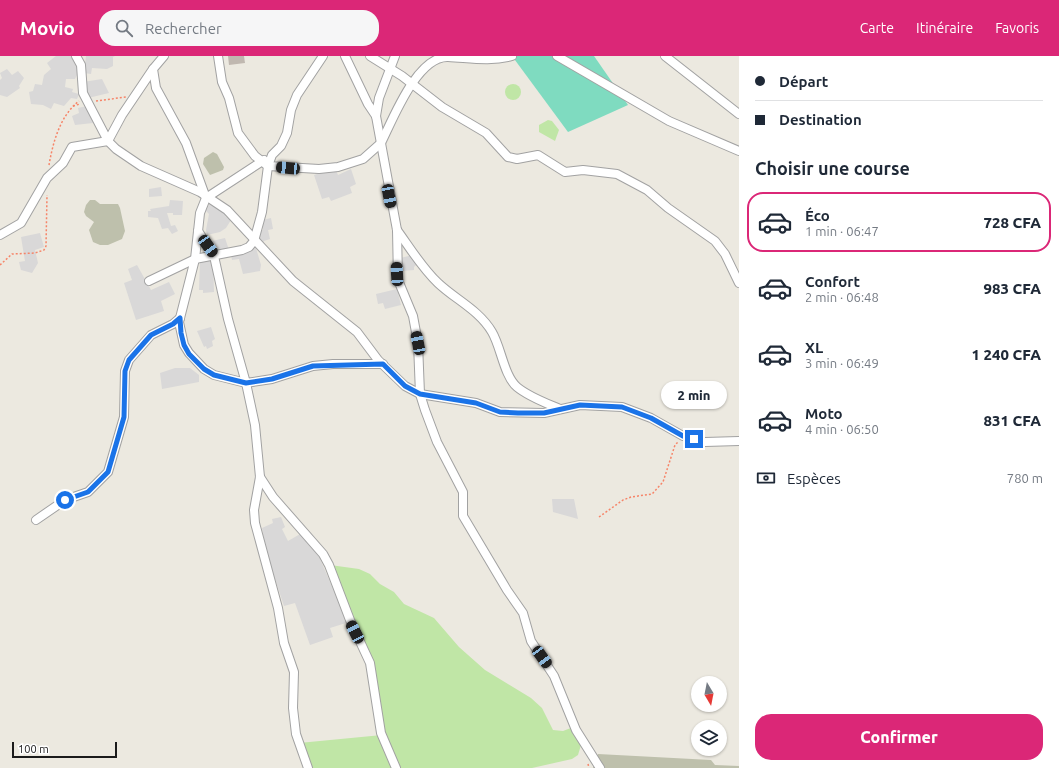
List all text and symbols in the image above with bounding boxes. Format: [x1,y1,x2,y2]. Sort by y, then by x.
search box [99,10,379,46]
text: Movio [20,17,75,39]
icon: search [113,17,135,39]
text: Rechercher [145,20,222,37]
text: Carte [860,20,894,36]
text: Itinéraire [916,20,973,36]
text: Favoris [995,20,1039,36]
text: Départ [779,73,828,90]
text: Destination [779,111,862,128]
text: Choisir une course [755,158,910,178]
car [276,161,300,175]
car [381,183,397,209]
icon: car [757,204,793,240]
text: Éco [805,207,830,224]
text: 728 CFA [984,214,1041,231]
text: 1 min · 06:47 [805,224,879,238]
car [196,233,220,259]
car [390,262,404,286]
icon: car [757,270,793,306]
text: Confort [805,273,860,290]
text: 983 CFA [984,280,1041,297]
text: 2 min · 06:48 [805,290,879,304]
car [410,330,426,356]
icon: car [757,336,793,372]
text: XL [805,339,823,356]
text: 1 240 CFA [972,346,1041,363]
text: 3 min · 06:49 [805,356,879,370]
callout: 2 min [661,381,727,409]
text: 2 min [677,388,711,402]
icon: car [757,402,793,438]
text: Moto [805,405,843,422]
text: 831 CFA [984,412,1041,429]
text: 4 min · 06:50 [805,422,879,436]
route end [685,430,703,448]
icon: cash [755,467,777,489]
text: Espèces [787,470,841,487]
text: 780 m [1007,471,1043,485]
route start [56,491,74,509]
car [344,619,366,645]
car [530,644,554,670]
north arrow [691,676,727,712]
map controls [691,676,727,756]
button: Confirmer [755,714,1043,760]
button: layers [691,720,727,756]
scale bar [12,740,117,759]
text: 100 m [18,743,49,755]

